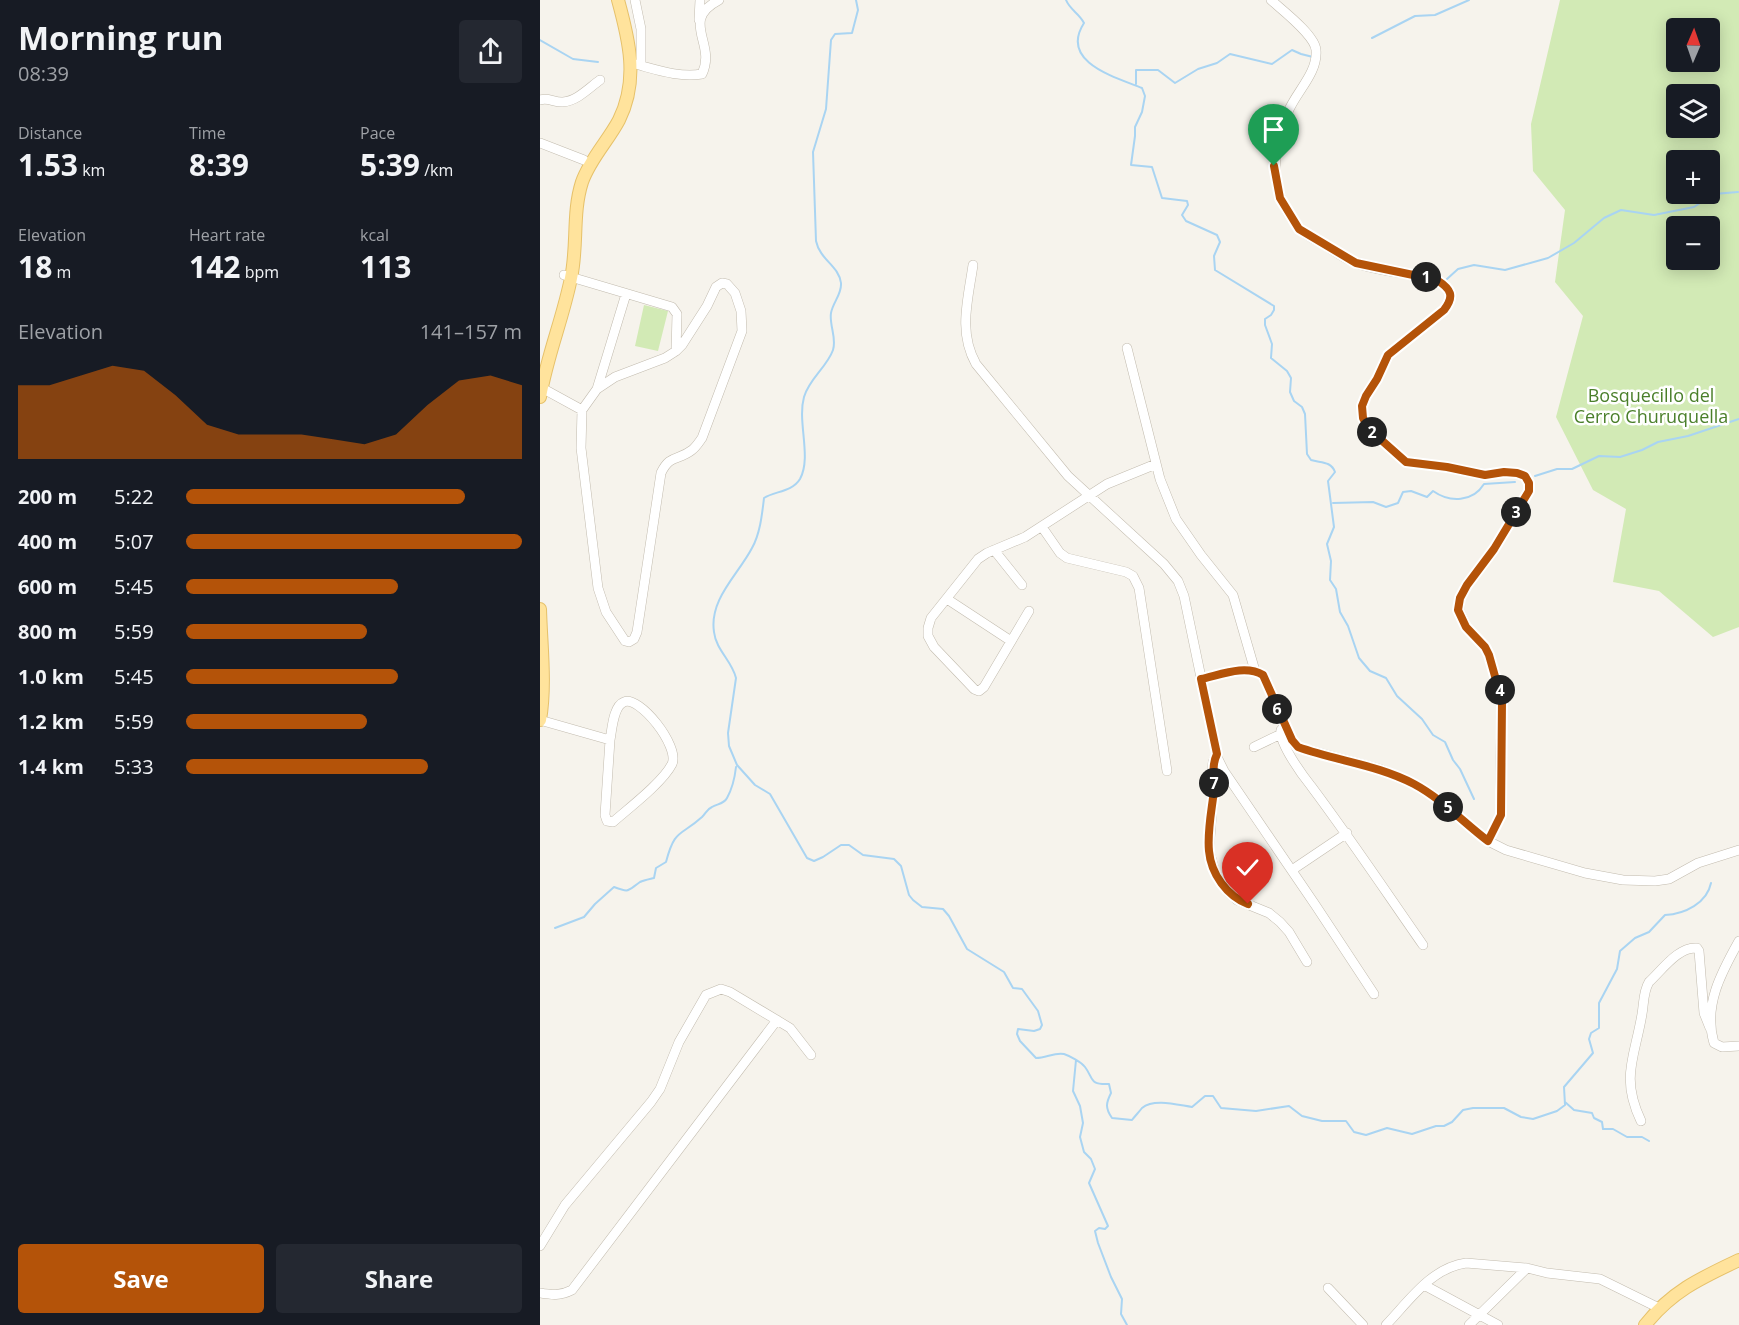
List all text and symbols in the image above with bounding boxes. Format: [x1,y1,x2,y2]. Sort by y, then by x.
text: Morning run [18,15,224,60]
north arrow [1666,18,1720,72]
map controls [1666,18,1720,270]
button: share [459,20,522,83]
text: 08:39 [18,60,69,87]
button: layers [1666,84,1720,138]
pin [1248,104,1299,166]
icon: arrive [1257,113,1290,146]
text: Distance [18,122,82,144]
text: Time [189,122,226,144]
text: Pace [360,122,395,144]
text: 1.53 [18,144,78,185]
text: 8:39 [189,144,249,185]
text: 5:39 [360,144,420,185]
button: + [1666,150,1720,204]
text: km [78,159,105,181]
text: /km [420,159,453,181]
button: − [1666,216,1720,270]
text: Elevation [18,224,86,246]
text: Heart rate [189,224,265,246]
text: kcal [360,224,389,246]
text: 18 [18,246,52,287]
text: 142 [189,246,240,287]
text: 113 [360,246,411,287]
text: m [52,261,71,283]
text: bpm [240,261,279,283]
pin: 1 [1411,262,1441,292]
text: 1 [1421,266,1431,288]
text: Elevation [18,318,103,345]
text: 141–157 m [420,318,522,345]
park label: Bosquecillo del Cerro Churuquella [1574,383,1728,428]
pin: 2 [1357,417,1387,447]
text: 2 [1367,421,1377,443]
text: 200 m [18,483,77,510]
text: 5:22 [114,483,154,510]
pin: 3 [1501,497,1531,527]
text: 3 [1511,501,1521,523]
text: 400 m [18,528,77,555]
text: 5:07 [114,528,154,555]
text: 600 m [18,573,77,600]
text: 5:45 [114,573,154,600]
text: 800 m [18,618,77,645]
text: 5:59 [114,618,154,645]
text: 1.0 km [18,663,84,690]
text: 5:45 [114,663,154,690]
pin: 4 [1485,675,1515,705]
text: 4 [1495,679,1505,701]
pin: 6 [1262,694,1292,724]
text: 6 [1272,698,1282,720]
text: 1.2 km [18,708,84,735]
text: 5:59 [114,708,154,735]
text: 1.4 km [18,753,84,780]
text: 5:33 [114,753,154,780]
pin: 7 [1199,768,1229,798]
text: 7 [1209,772,1219,794]
pin: 5 [1433,792,1463,822]
text: 5 [1443,796,1453,818]
pin [1222,842,1273,904]
icon: check [1231,851,1264,884]
button: Save [18,1244,264,1313]
button: Share [276,1244,522,1313]

